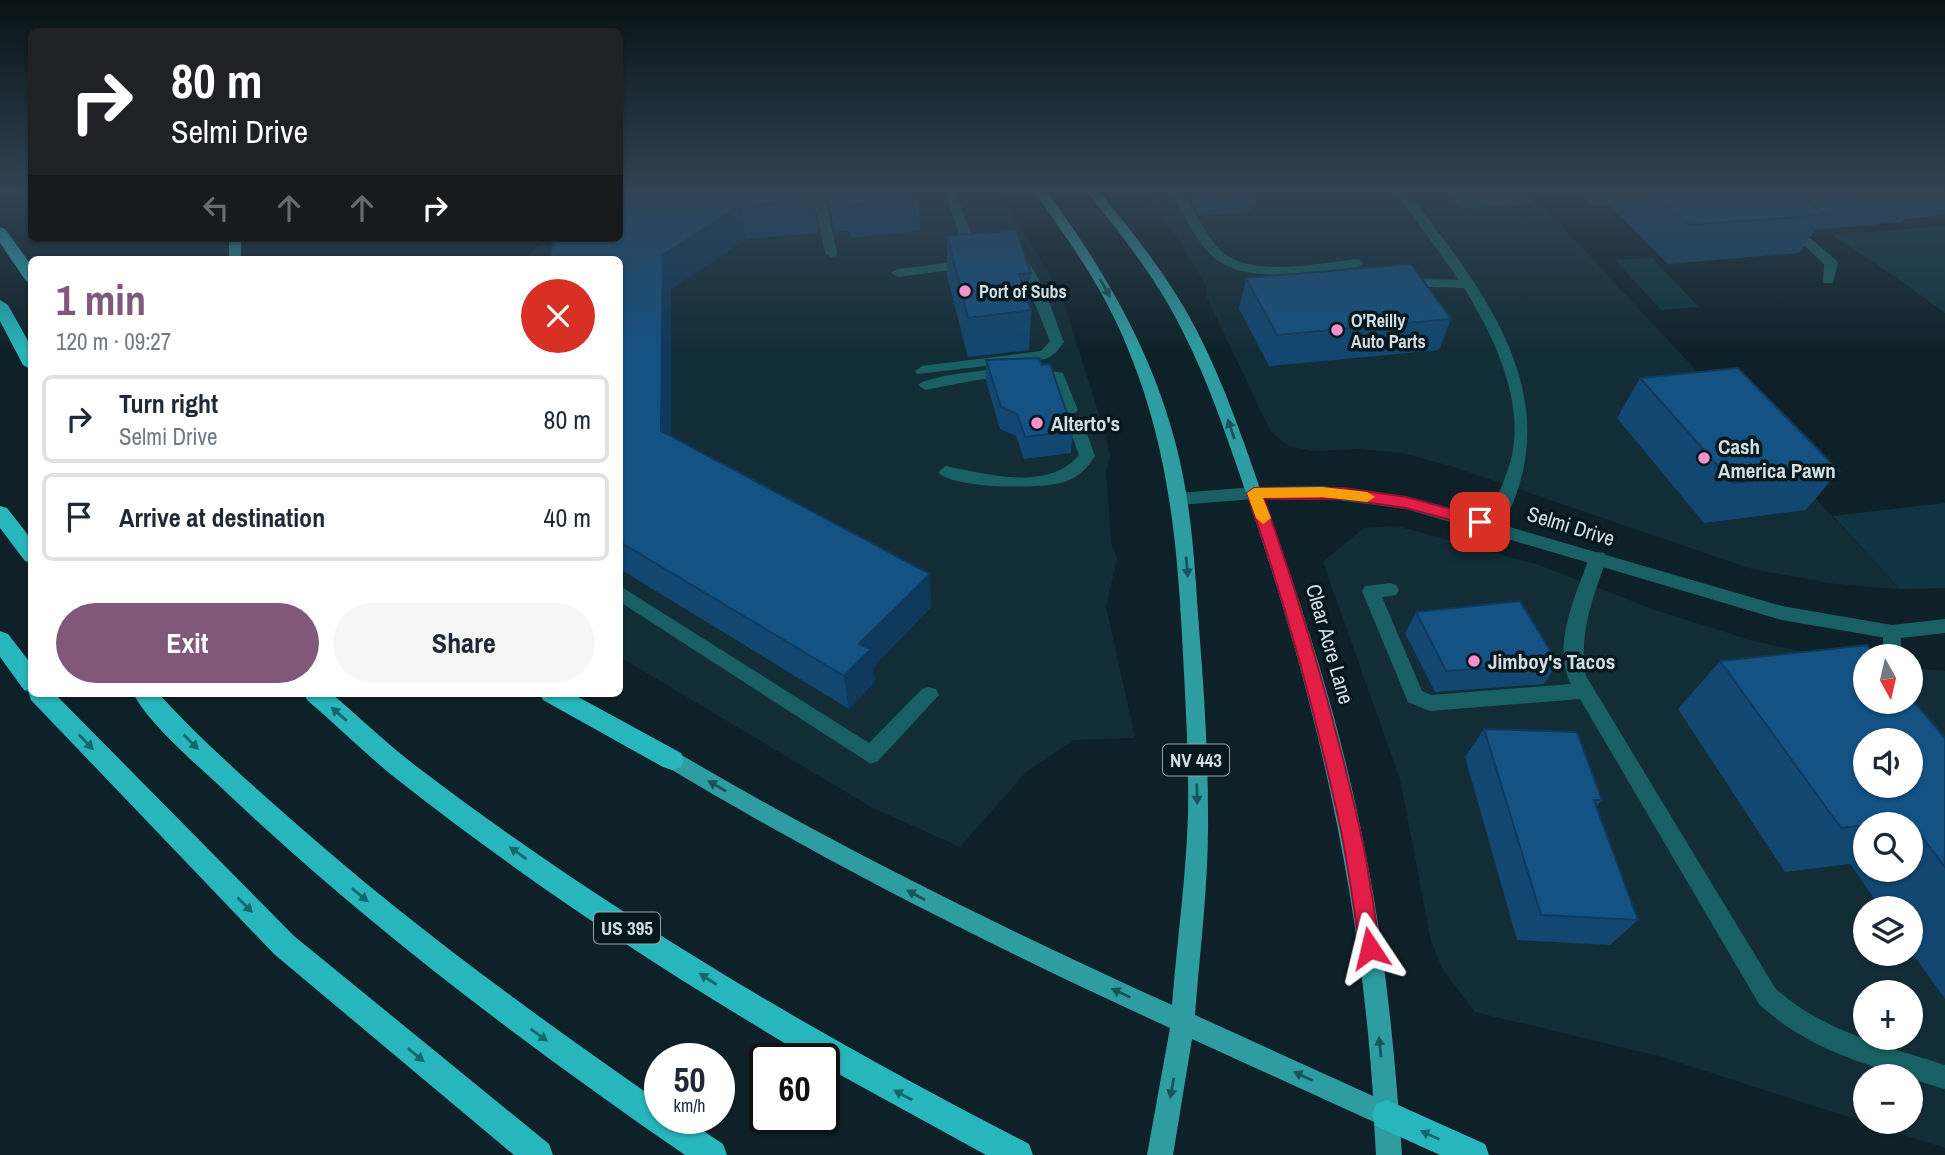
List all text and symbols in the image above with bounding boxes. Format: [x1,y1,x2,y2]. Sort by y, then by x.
text: 80 m [171,47,263,113]
icon: right [56,56,147,147]
text: Selmi Drive [171,110,308,153]
icon: left [197,189,235,227]
icon: ahead [270,189,308,227]
icon: ahead [343,189,381,227]
icon: right [416,189,454,227]
text: 1 min [56,272,146,328]
button: close [521,279,595,353]
place label: Port of Subs [979,279,1067,304]
one-way arrow [1099,279,1111,298]
marker: Port of Subs [957,283,973,299]
place label: O'Reilly Auto Parts [1351,308,1426,354]
marker: O'Reilly Auto Parts [1329,322,1345,338]
text: 120 m · 09:27 [56,326,171,357]
text: Turn right [119,386,218,421]
icon: right [60,400,98,438]
text: 80 m [544,402,591,437]
place label: Alterto's [1051,409,1120,438]
marker: Alterto's [1029,415,1045,431]
one-way arrow [1225,418,1236,439]
text: Selmi Drive [119,421,218,452]
place label: Cash America Pawn [1718,432,1836,485]
marker: Cash America Pawn [1696,450,1712,466]
pin [1450,492,1510,552]
icon: arrive [60,498,98,536]
street label: Selmi Drive [1524,499,1618,553]
text: Arrive at destination [119,500,325,535]
text: 40 m [544,500,591,535]
icon: arrive [1461,503,1499,541]
one-way arrow [1182,556,1193,578]
street label: Clear Acre Lane [1299,581,1361,707]
button: Exit [56,603,319,683]
button: Share [333,603,595,683]
north arrow [1853,644,1923,714]
map controls [1853,644,1923,1134]
place label: Jimboy's Tacos [1488,647,1615,676]
marker: Jimboy's Tacos [1466,653,1482,669]
one-way arrow [330,706,348,722]
button: sound [1853,728,1923,798]
one-way arrow [183,733,199,750]
one-way arrow [77,734,94,751]
road number: NV 443 [1163,744,1229,776]
one-way arrow [707,780,726,792]
one-way arrow [1191,784,1203,806]
button: search [1853,812,1923,882]
one-way arrow [509,846,527,860]
one-way arrow [350,887,368,902]
one-way arrow [906,889,926,901]
one-way arrow [237,896,253,913]
button: layers [1853,896,1923,966]
position arrow [1333,911,1407,985]
road number: US 395 [594,912,660,944]
one-way arrow [698,973,717,986]
button: + [1853,980,1923,1050]
one-way arrow [1111,987,1132,998]
one-way arrow [530,1027,548,1041]
one-way arrow [1374,1036,1385,1058]
speed limit sign: 60 [749,1043,840,1134]
one-way arrow [407,1047,425,1063]
text: 50 [674,1056,705,1103]
button: − [1853,1064,1923,1134]
one-way arrow [1293,1070,1313,1082]
one-way arrow [1166,1077,1177,1099]
one-way arrow [893,1090,913,1101]
text: km/h [674,1093,706,1118]
one-way arrow [1420,1129,1441,1140]

